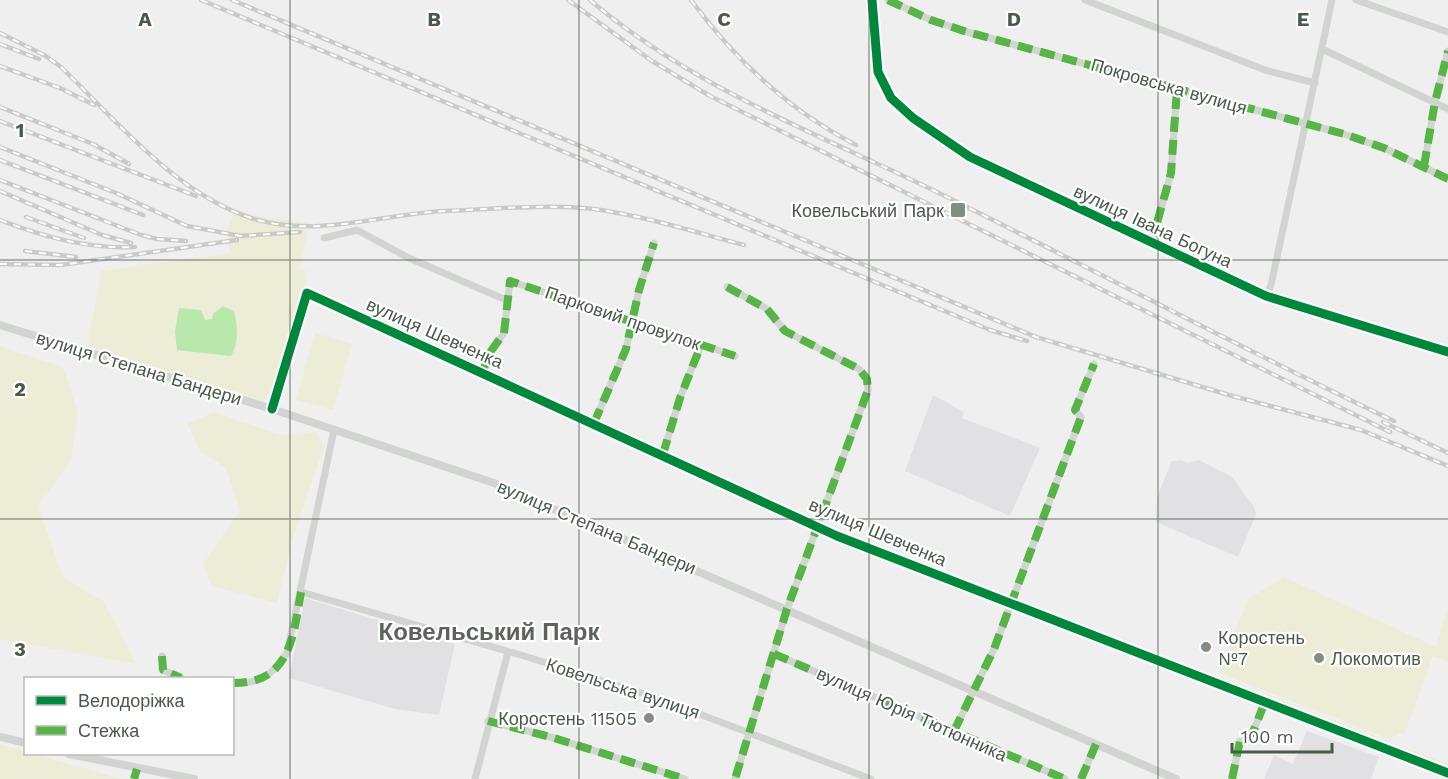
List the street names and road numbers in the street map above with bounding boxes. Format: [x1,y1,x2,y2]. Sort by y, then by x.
street label: Покровська вулиця [1089,54,1249,118]
street label: вулиця Івана Богуна [1070,180,1236,272]
street label: Парковий провулок [543,282,704,354]
street label: вулиця Шевченка [363,293,507,373]
street label: вулиця Степана Бандери [34,327,244,409]
street label: вулиця Степана Бандери [495,476,699,578]
street label: вулиця Шевченка [806,494,951,571]
street label: Ковельська вулиця [544,653,702,723]
street label: вулиця Юрія Тютюнника [814,663,1011,766]

